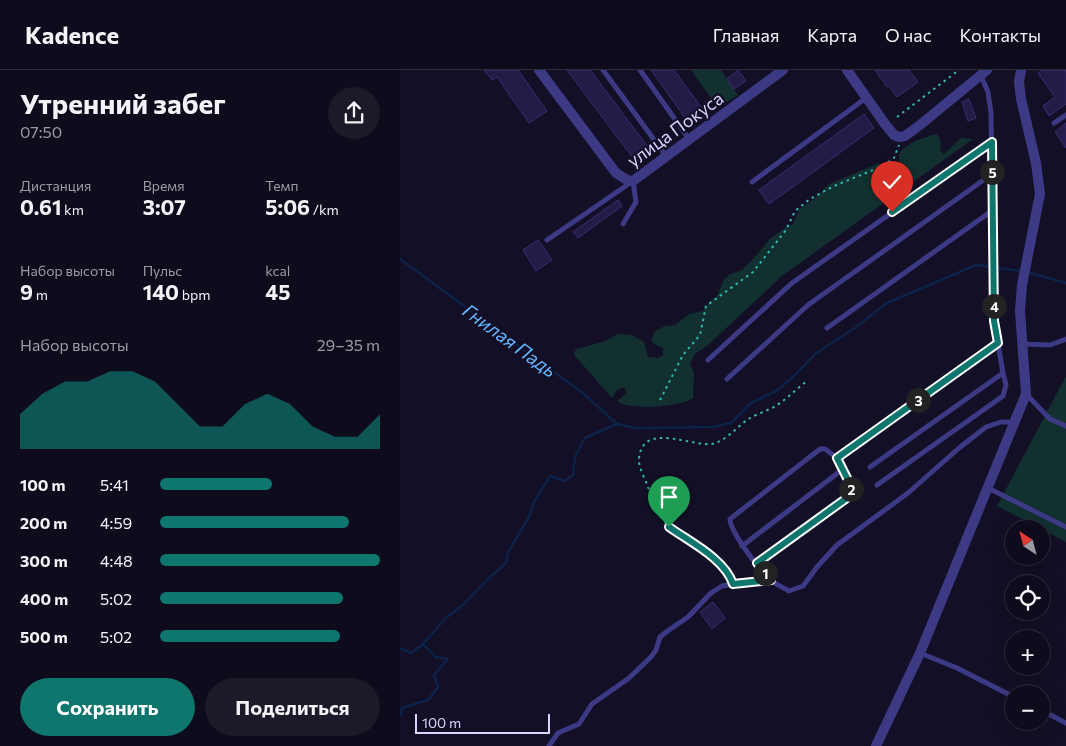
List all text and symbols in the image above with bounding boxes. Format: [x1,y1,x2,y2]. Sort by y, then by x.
text: Kadence [25,20,119,49]
text: Главная [713,24,779,46]
text: Карта [807,24,857,46]
text: О нас [885,24,932,46]
text: Контакты [960,24,1041,46]
text: Утренний забег [20,86,226,120]
button: share [328,87,380,139]
street label: улица Покуса [623,87,727,171]
text: 07:50 [20,122,62,141]
pin: 5 [980,160,1004,184]
pin [871,161,913,212]
text: 5 [988,164,997,181]
icon: check [878,168,906,196]
text: Дистанция [20,177,91,194]
text: Время [143,177,185,194]
text: Темп [265,177,299,194]
text: 0.61 [20,194,61,219]
text: 3:07 [143,194,186,219]
text: 5:06 [265,194,310,219]
text: km [61,201,84,218]
text: /km [310,201,339,218]
text: Набор высоты [20,262,115,279]
text: Пульс [143,262,182,279]
text: kcal [265,262,290,279]
text: 9 [20,279,33,304]
text: 140 [143,279,179,304]
text: 45 [265,279,290,304]
text: m [33,286,48,303]
text: bpm [179,286,210,303]
pin: 4 [982,294,1006,318]
water label: Гнилая Падь [459,298,561,382]
text: 4 [990,298,999,315]
text: Набор высоты [20,335,129,354]
text: 29–35 m [317,335,380,354]
pin: 3 [906,388,930,412]
text: 3 [914,392,923,409]
text: 100 m [20,475,66,494]
text: 5:41 [100,475,129,494]
pin [648,476,690,527]
pin: 2 [838,476,864,502]
text: 2 [848,481,855,498]
icon: arrive [655,483,683,511]
text: 200 m [20,513,67,532]
text: 4:59 [100,513,132,532]
north arrow [1005,520,1050,565]
map controls [1005,520,1050,730]
text: 300 m [20,551,68,570]
text: 4:48 [100,551,133,570]
pin: 1 [752,560,778,586]
text: 1 [762,565,769,582]
button: locate [1005,575,1050,620]
text: 400 m [20,589,68,608]
text: 5:02 [100,589,132,608]
text: 500 m [20,627,68,646]
text: 5:02 [100,627,132,646]
button: + [1005,630,1050,675]
button: Сохранить [20,678,195,736]
button: Поделиться [205,678,380,736]
button: − [1005,685,1050,730]
scale bar [415,711,550,734]
text: 100 m [422,714,461,731]

